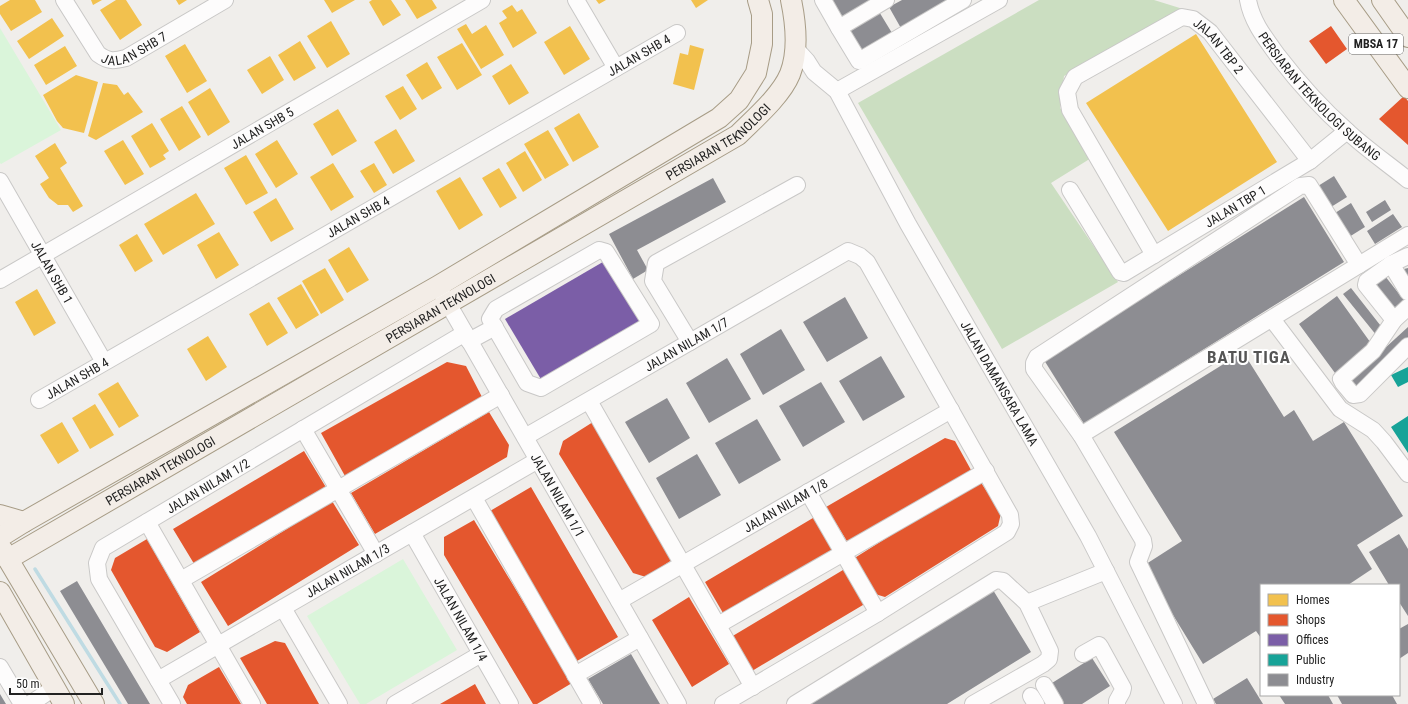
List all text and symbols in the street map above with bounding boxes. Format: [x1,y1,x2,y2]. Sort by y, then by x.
street label: JALAN TBP 2 [1190,15,1246,77]
street label: JALAN SHB 7 [99,29,169,68]
street label: PERSIARAN TEKNOLOGI SUBANG [1255,29,1383,164]
street label: JALAN SHB 4 [605,31,674,79]
road number: MBSA 17 [1349,34,1403,54]
street label: PERSIARAN TEKNOLOGI [663,101,774,183]
street label: JALAN SHB 5 [228,104,296,152]
street label: JALAN TBP 1 [1202,182,1269,231]
street label: JALAN SHB 4 [324,193,393,241]
street label: JALAN SHB 1 [28,238,76,306]
street label: PERSIARAN TEKNOLOGI [383,271,498,346]
street label: JALAN NILAM 1/7 [642,315,731,375]
street label: JALAN DAMANSARA LAMA [957,318,1042,449]
district label: BATU TIGA [1207,347,1291,367]
street label: JALAN SHB 4 [43,354,112,402]
street label: PERSIARAN TEKNOLOGI [103,433,218,509]
street label: JALAN NILAM 1/1 [528,451,588,540]
street label: JALAN NILAM 1/2 [164,456,252,517]
street label: JALAN NILAM 1/8 [741,476,830,536]
street label: JALAN NILAM 1/3 [303,541,392,601]
street label: JALAN NILAM 1/4 [431,575,491,664]
legend [1260,584,1400,696]
text: Homes [1296,593,1330,607]
text: Shops [1296,613,1325,627]
text: Offices [1296,633,1329,647]
text: Public [1296,653,1326,667]
scale bar [10,670,102,696]
text: Industry [1296,673,1334,687]
text: 50 m [16,677,40,691]

